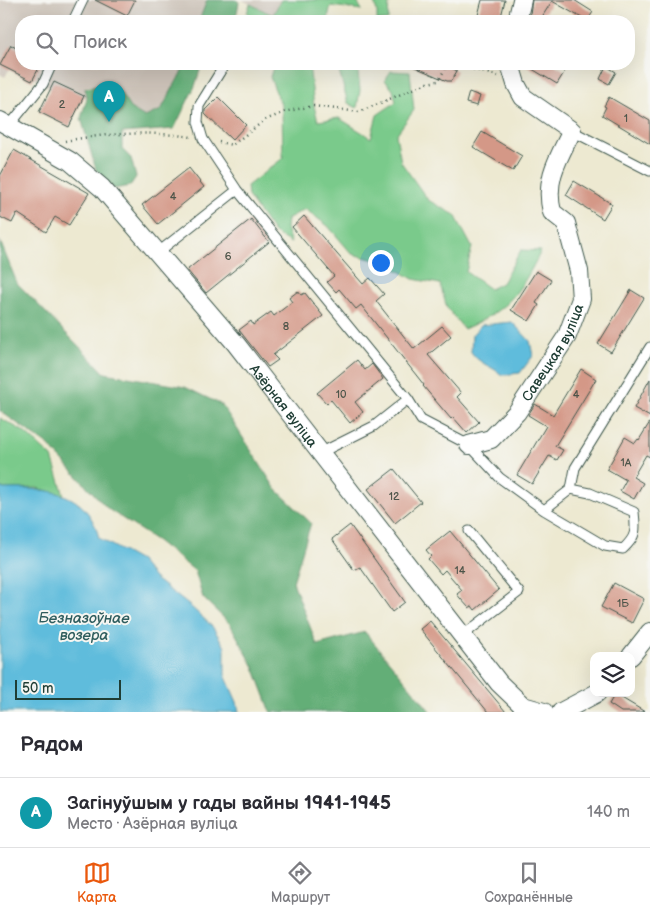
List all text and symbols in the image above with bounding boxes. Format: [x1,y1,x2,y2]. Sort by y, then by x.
search box [15,15,635,70]
icon: search [33,29,61,57]
text: Поиск [73,31,127,54]
pin: A [93,81,125,122]
house number: 2 [59,98,66,111]
house number: 1 [624,112,628,125]
house number: 4 [170,190,177,203]
house number: 6 [225,250,232,263]
your location [368,250,394,276]
street label: Савецкая вуліца [518,301,588,405]
house number: 8 [283,320,289,333]
street label: Азёрная вуліца [245,360,321,451]
house number: 10 [336,388,347,401]
house number: 4 [573,388,580,401]
house number: 1А [621,456,632,469]
house number: 12 [389,490,400,503]
house number: 14 [455,564,466,577]
house number: 1Б [617,597,629,610]
water label: Безназоўнае возера [38,609,130,645]
map controls [590,652,635,697]
button: layers [590,652,635,697]
scale bar [15,677,121,700]
text: 50 m [22,680,54,697]
text: Рядом [20,732,83,757]
text: Загінуўшым у гады вайны 1941-1945 [67,792,391,815]
text: A [31,803,41,822]
text: 140 m [587,803,630,822]
text: Место · Азёрная вуліца [67,815,238,834]
tab: Карта [77,859,117,906]
tab: Маршрут [271,859,330,906]
tab: Сохранённые [484,859,573,906]

